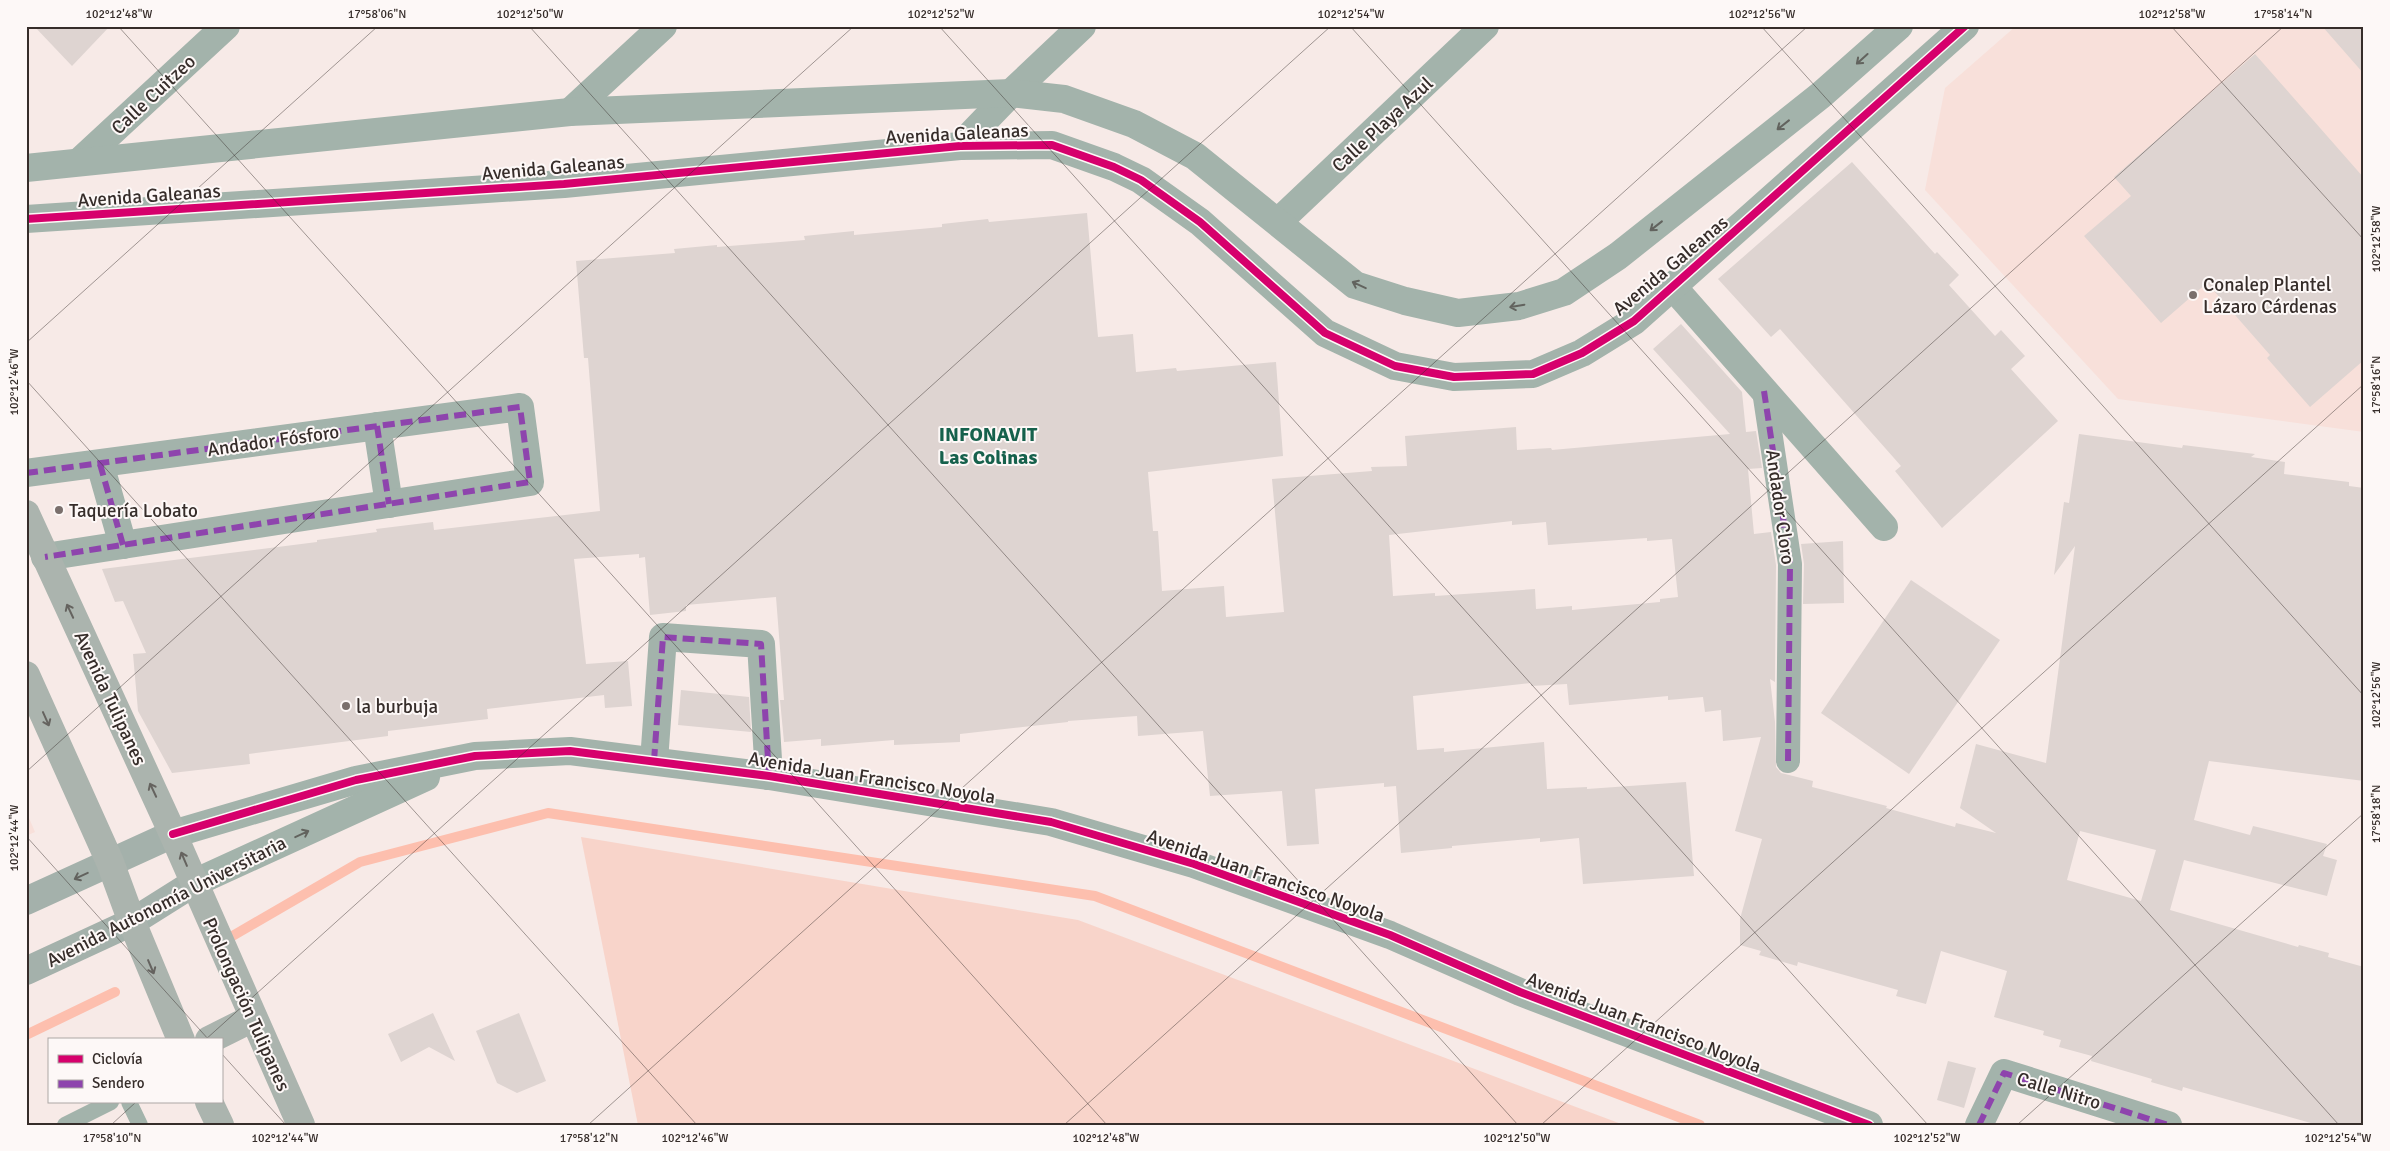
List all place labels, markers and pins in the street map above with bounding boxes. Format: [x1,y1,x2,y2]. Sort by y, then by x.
place label: Conalep Plantel Lázaro Cárdenas [2203,273,2337,319]
marker: Conalep Plantel Lázaro Cárdenas [2187,289,2199,301]
place label: Taquería Lobato [69,499,198,523]
marker: Taquería Lobato [53,504,65,516]
place label: la burbuja [356,695,438,719]
marker: la burbuja [340,700,352,712]

